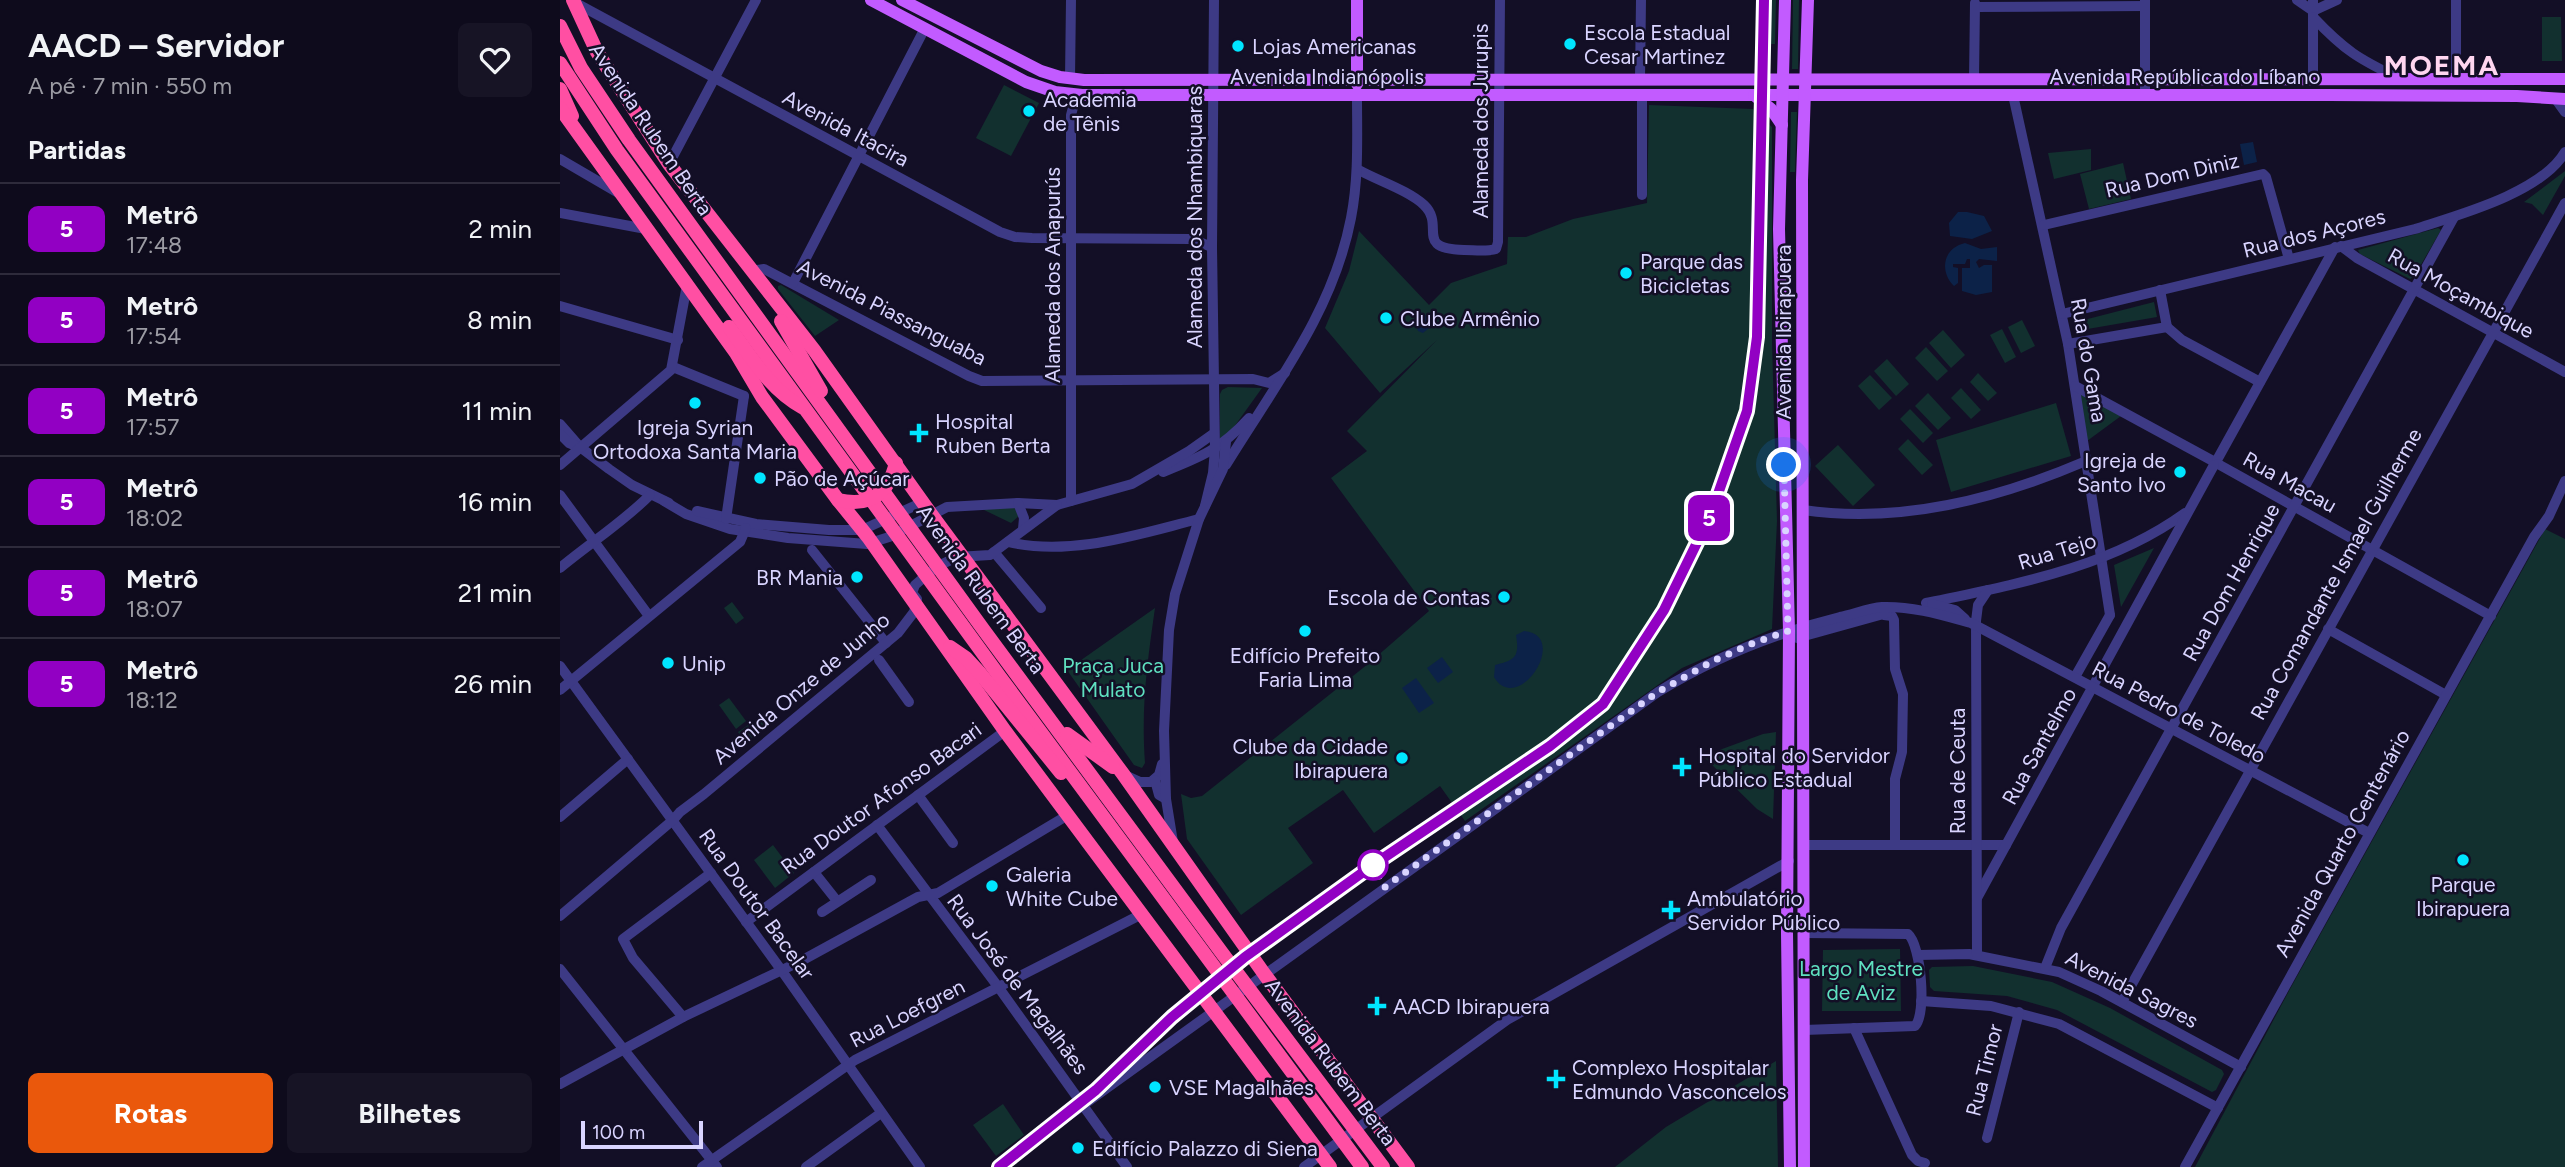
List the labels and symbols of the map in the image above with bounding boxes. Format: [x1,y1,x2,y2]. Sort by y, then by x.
place label: Escola Estadual Cesar Martinez [1584,20,1730,69]
street label: Alameda dos Jurupis [1468,24,1493,218]
place label: Lojas Americanas [1252,34,1416,59]
marker: Escola Estadual Cesar Martinez [1562,36,1578,52]
street label: Avenida Rubem Berta [584,38,718,220]
marker: Lojas Americanas [1230,38,1246,54]
district label: MOEMA [2384,48,2500,82]
street label: Avenida Indianópolis [1230,64,1424,89]
street label: Avenida República do Líbano [2049,64,2321,89]
street label: Avenida Itacira [779,84,913,172]
street label: Alameda dos Nhambiquaras [1182,86,1207,348]
place label: Academia de Tênis [1043,87,1136,136]
marker: Academia de Tênis [1021,103,1037,119]
street label: Rua Dom Diniz [2103,147,2241,203]
street label: Alameda dos Anapurús [1040,167,1065,383]
street label: Rua dos Açores [2240,203,2388,263]
street label: Rua Moçambique [2384,243,2538,343]
street label: Avenida Ibirapuera [1771,245,1796,420]
place label: Parque das Bicicletas [1640,249,1743,298]
street label: Avenida Piassanguaba [793,254,991,370]
marker: Parque das Bicicletas [1618,265,1634,281]
street label: Rua do Gama [2066,296,2112,424]
place label: Clube Armênio [1400,306,1540,331]
marker: Clube Armênio [1378,310,1394,326]
marker: Igreja Syrian Ortodoxa Santa Maria [687,395,703,411]
place label: Hospital Ruben Berta [935,409,1051,458]
place label: Igreja Syrian Ortodoxa Santa Maria [593,415,797,464]
marker: Hospital Ruben Berta [909,423,929,443]
street label: Rua Comandante Ismael Guilherme [2245,424,2427,724]
street label: Rua Macau [2239,446,2341,518]
your location [1766,447,1801,482]
place label: Igreja de Santo Ivo [2077,448,2166,497]
marker: Igreja de Santo Ivo [2172,464,2188,480]
place label: Pão de Açúcar [774,466,909,491]
marker: Pão de Açúcar [752,470,768,486]
line badge: 5 [1686,495,1732,541]
street label: Rua Dom Henrique [2177,499,2285,665]
street label: Avenida Rubem Berta [911,500,1051,678]
street label: Rua Tejo [2015,527,2099,575]
place label: BR Mania [756,565,843,590]
marker: BR Mania [849,569,865,585]
place label: Escola de Contas [1327,585,1490,610]
marker: Escola de Contas [1496,589,1512,605]
street label: Avenida Onze de Junho [708,607,894,769]
marker: Edifício Prefeito Faria Lima [1297,623,1313,639]
place label: Edifício Prefeito Faria Lima [1230,643,1380,692]
place label: Unip [682,651,726,676]
park label: Praça Juca Mulato [1062,653,1164,702]
marker: Unip [660,655,676,671]
street label: Rua Pedro de Toledo [2088,656,2270,768]
street label: Rua Santelmo [1997,683,2081,809]
street label: Rua de Ceuta [1945,708,1970,834]
street label: Rua Doutor Afonso Bacari [776,717,986,879]
street label: Avenida Quarto Centenário [2269,725,2415,961]
place label: Clube da Cidade Ibirapuera [1233,734,1388,783]
place label: Hospital do Servidor Público Estadual [1698,743,1890,792]
marker: Clube da Cidade Ibirapuera [1394,750,1410,766]
marker: Hospital do Servidor Público Estadual [1672,757,1692,777]
street label: Rua Doutor Bacelar [694,824,820,984]
unlabelled marker [1358,850,1388,880]
marker: Parque Ibirapuera [2455,852,2471,868]
place label: Galeria White Cube [1006,862,1118,911]
place label: Parque Ibirapuera [2416,872,2510,921]
marker: Galeria White Cube [984,878,1000,894]
place label: Ambulatório Servidor Público [1687,886,1840,935]
street label: Rua José de Magalhães [942,889,1094,1079]
marker: Ambulatório Servidor Público [1661,900,1681,920]
street label: Avenida Sagres [2062,945,2202,1033]
park label: Largo Mestre de Aviz [1799,956,1923,1005]
street label: Rua Loefgren [845,973,969,1053]
street label: Avenida Rubem Berta [1260,974,1402,1150]
place label: AACD Ibirapuera [1393,994,1550,1019]
marker: AACD Ibirapuera [1367,996,1387,1016]
street label: Rua Timor [1960,1021,2008,1119]
place label: Complexo Hospitalar Edmundo Vasconcelos [1572,1055,1787,1104]
marker: Complexo Hospitalar Edmundo Vasconcelos [1546,1069,1566,1089]
place label: VSE Magalhães [1169,1075,1314,1100]
marker: VSE Magalhães [1147,1079,1163,1095]
scale bar [581,1118,704,1150]
place label: Edifício Palazzo di Siena [1092,1136,1318,1161]
marker: Edifício Palazzo di Siena [1070,1140,1086,1156]

